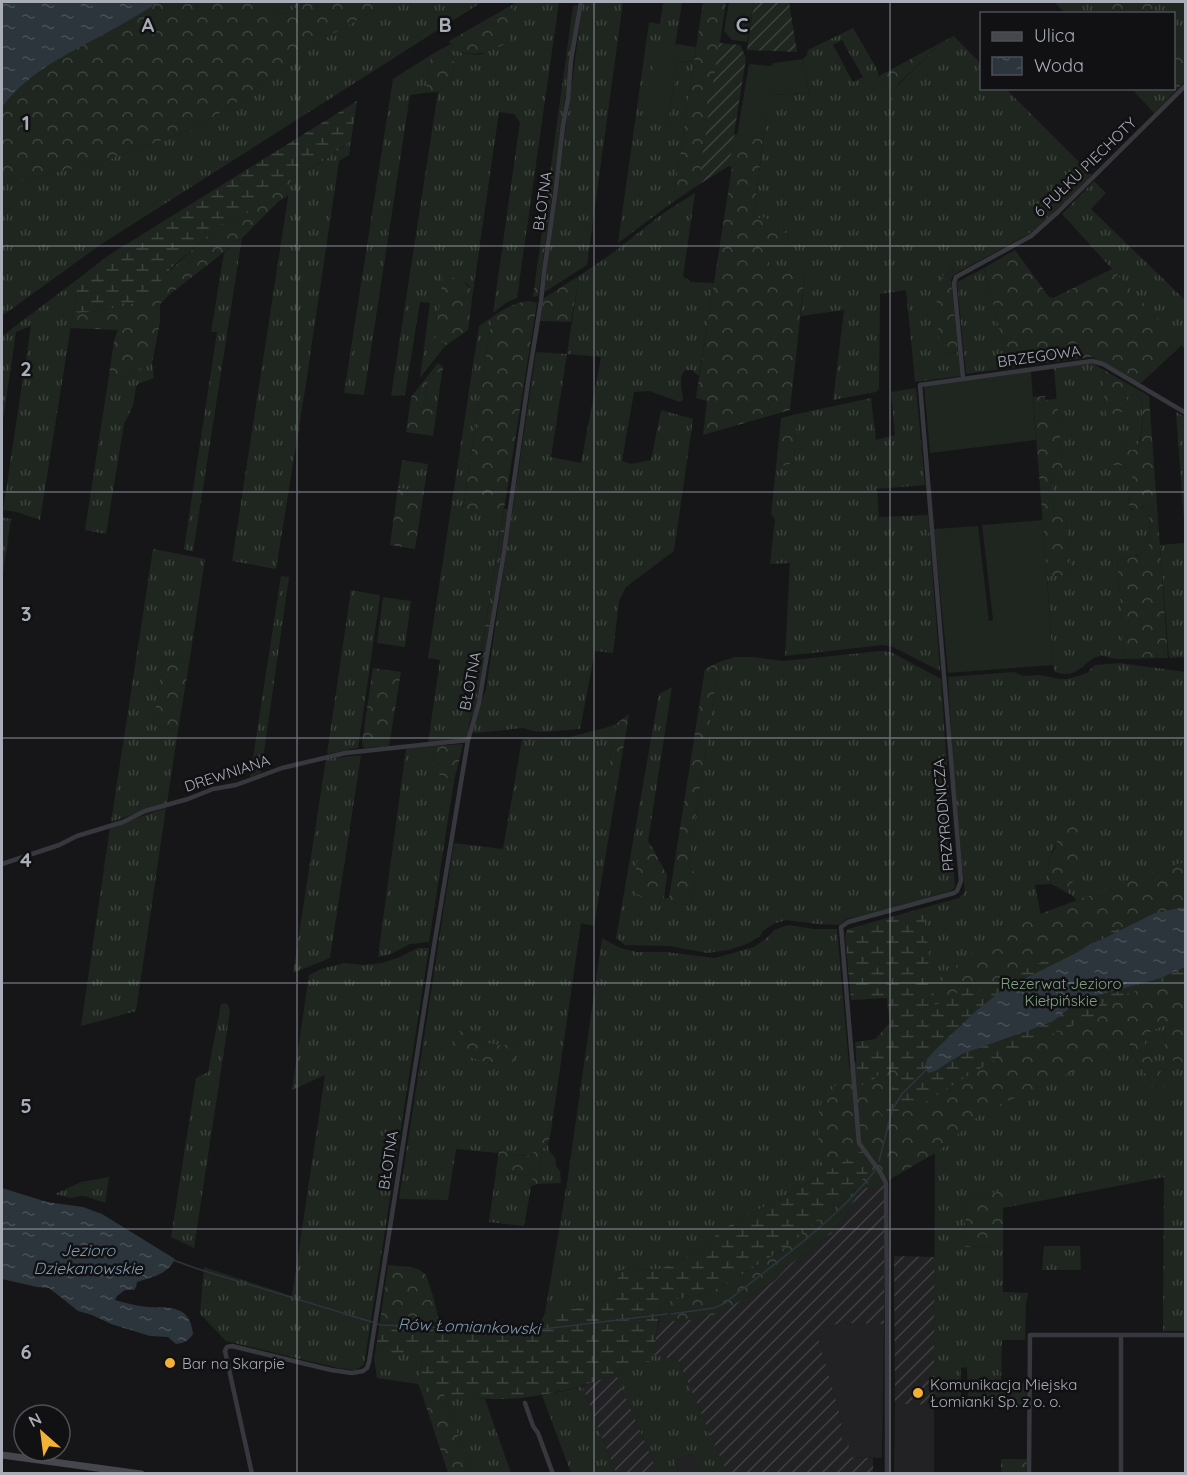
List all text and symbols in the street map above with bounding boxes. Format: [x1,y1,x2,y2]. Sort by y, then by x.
text: A [142,12,155,37]
text: B [438,12,452,37]
text: C [736,12,749,37]
legend [980,12,1175,90]
text: Ulica [1034,24,1075,47]
text: Woda [1034,54,1084,77]
text: 1 [22,110,30,135]
street label: 6 PUŁKU PIECHOTY [1030,113,1141,221]
street label: BŁOTNA [528,170,556,232]
street label: BRZEGOWA [996,341,1082,371]
text: 2 [20,356,32,381]
text: 3 [21,601,31,626]
street label: BŁOTNA [455,650,485,712]
street label: DREWNIANA [182,750,272,796]
street label: PRZYRODNICZA [929,758,957,872]
text: 4 [20,847,32,872]
park label: Rezerwat Jezioro Kiełpińskie [1000,974,1122,1010]
text: 5 [20,1093,32,1118]
street label: BŁOTNA [374,1129,402,1191]
water label: Jezioro Dziekanowskie [33,1240,144,1278]
water label: Rów Łomiankowski [398,1314,542,1339]
text: 6 [20,1339,32,1364]
place label: Bar na Skarpie [182,1354,285,1373]
marker: Bar na Skarpie [163,1356,177,1370]
place label: Komunikacja Miejska Łomianki Sp. z o. o. [930,1375,1077,1411]
marker: Komunikacja Miejska Łomianki Sp. z o. o. [911,1386,925,1400]
north arrow [12,1403,72,1463]
text: N [25,1408,45,1431]

